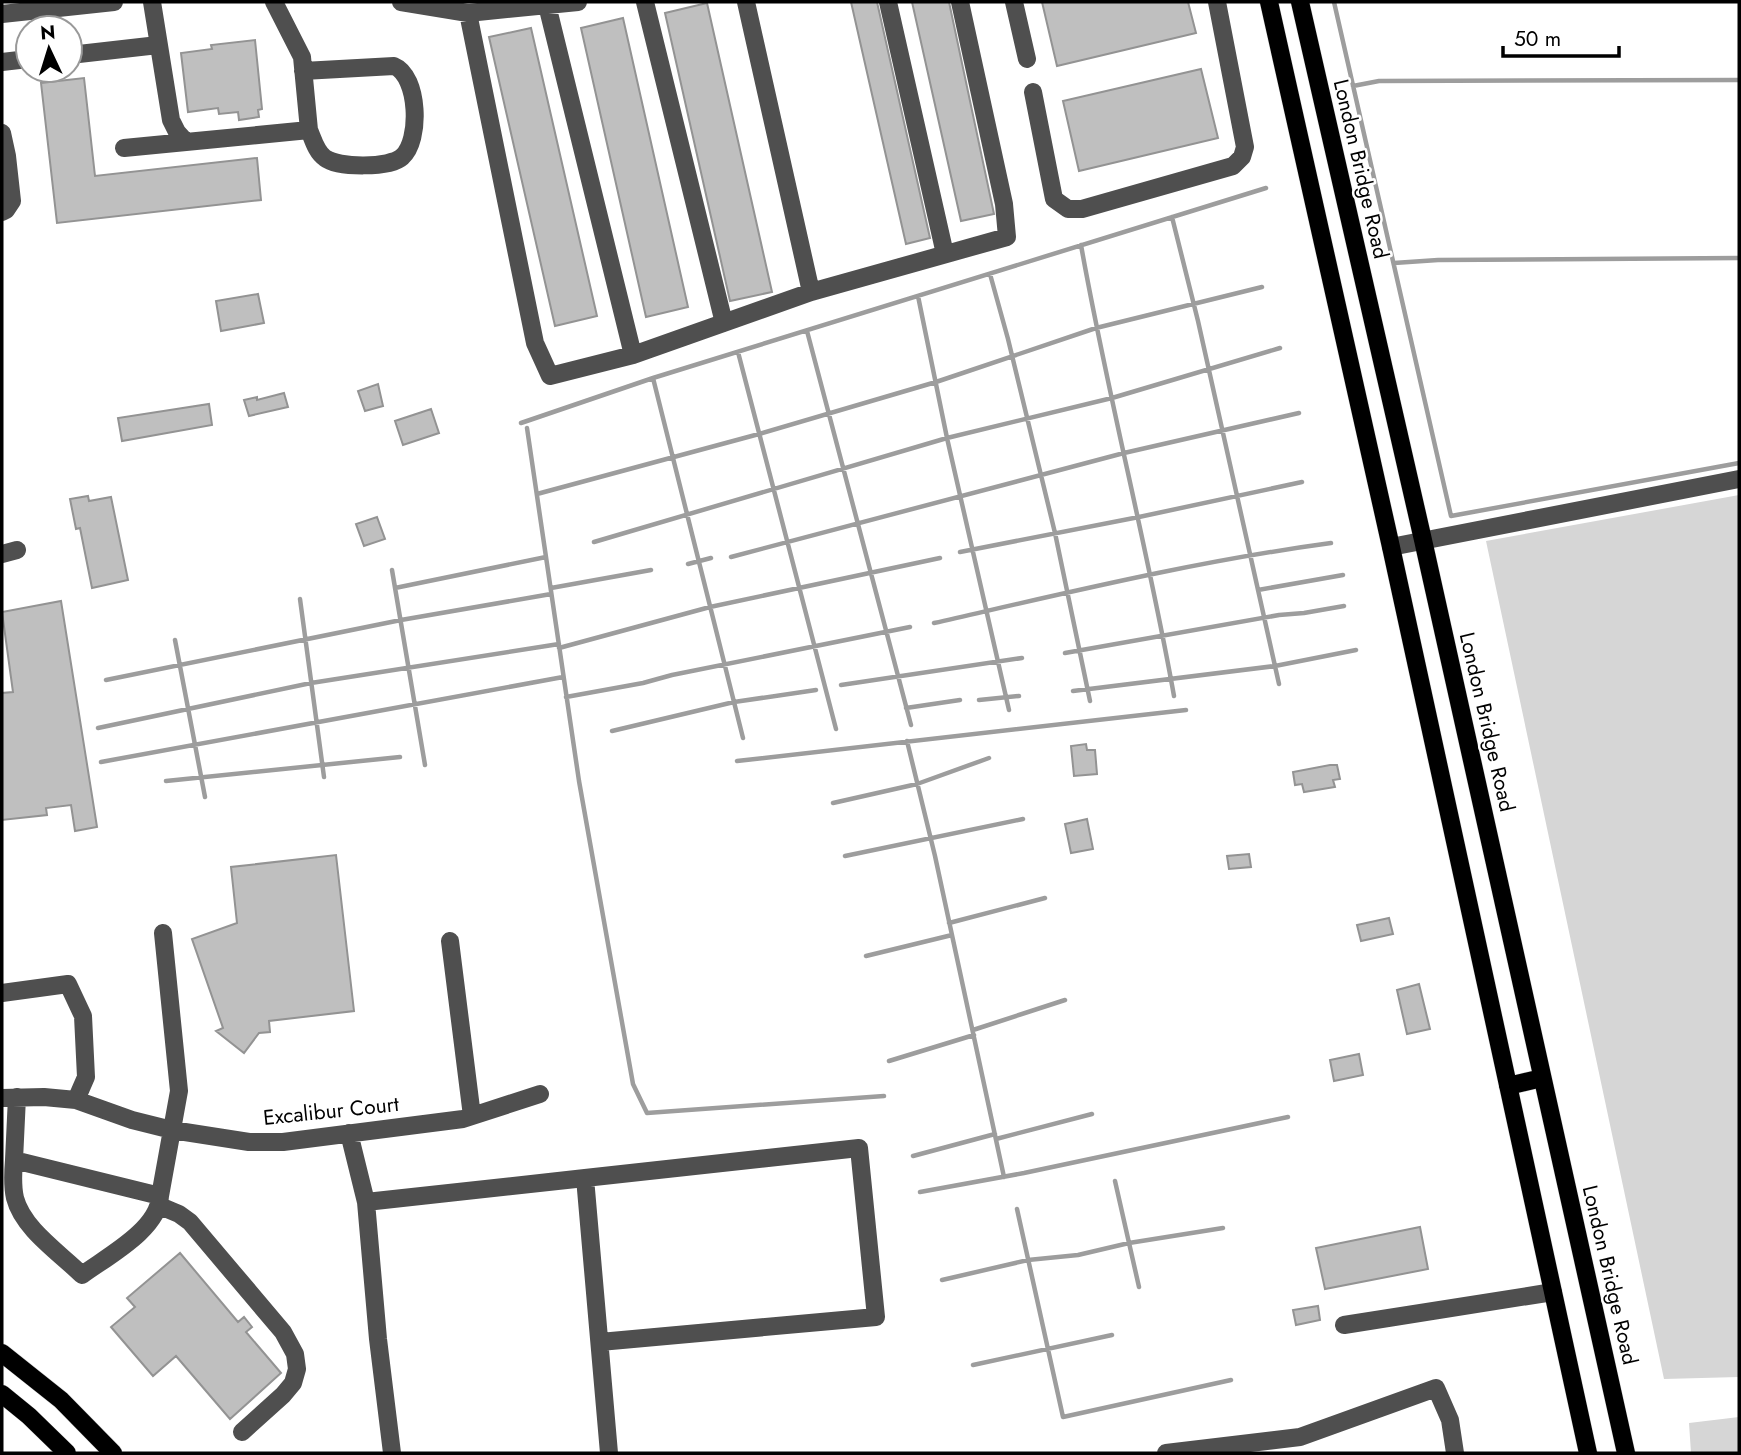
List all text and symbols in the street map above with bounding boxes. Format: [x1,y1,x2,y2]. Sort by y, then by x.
north arrow [14,14,84,84]
scale bar [1503,14,1618,58]
text: N [39,19,56,47]
text: 50 m [1514,24,1561,54]
street label: London Bridge Road [1326,76,1396,262]
street label: London Bridge Road [1452,629,1522,815]
street label: Excalibur Court [262,1089,400,1133]
street label: London Bridge Road [1575,1182,1645,1368]

